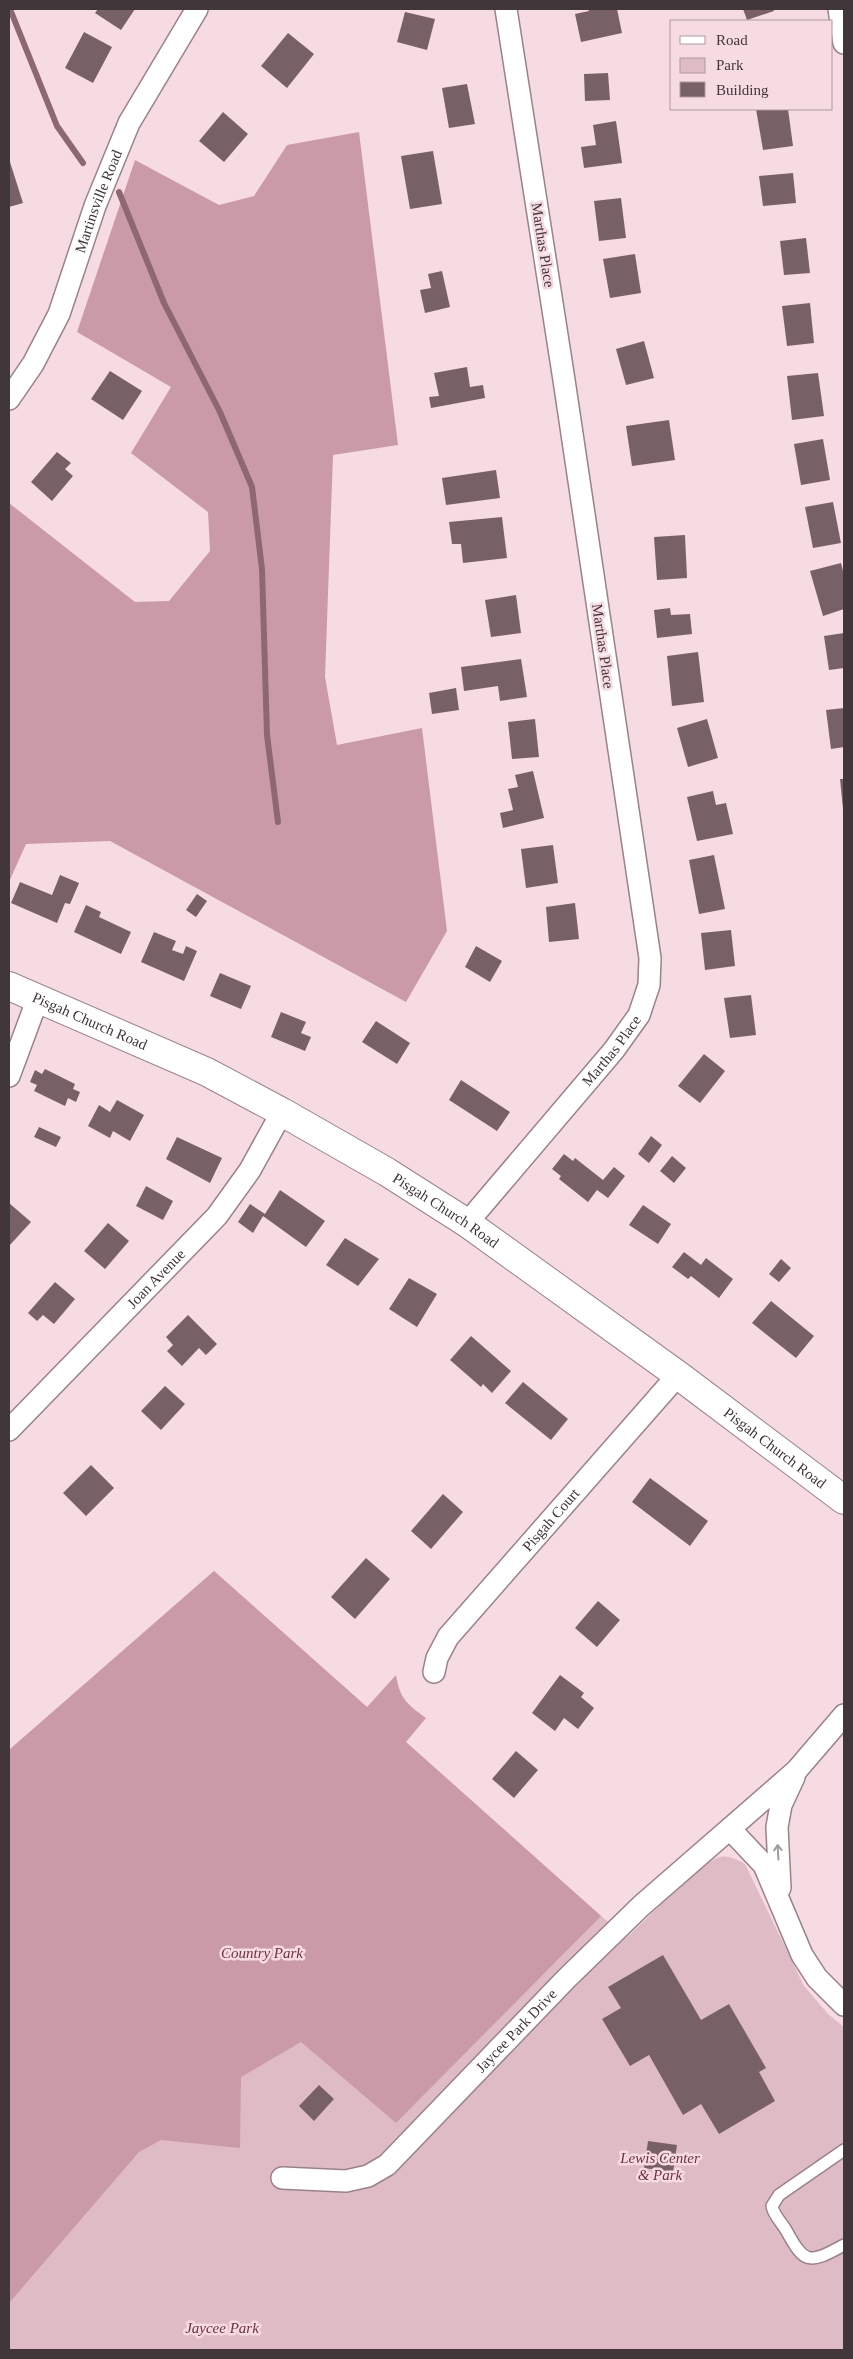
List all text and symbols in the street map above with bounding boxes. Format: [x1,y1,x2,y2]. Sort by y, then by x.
legend [670,20,833,110]
text: Road [716,32,748,48]
text: Park [716,57,744,73]
text: Building [716,82,769,98]
street label: Martinsville Road [72,147,125,255]
street label: Marthas Place [528,202,558,289]
street label: Marthas Place [589,603,617,690]
street label: Pisgah Church Road [30,989,150,1053]
street label: Marthas Place [579,1012,644,1089]
street label: Pisgah Church Road [390,1170,502,1251]
street label: Joan Avenue [124,1246,189,1312]
street label: Pisgah Church Road [721,1404,829,1492]
street label: Pisgah Court [519,1485,583,1554]
one-way arrow [773,1845,782,1861]
park label: Country Park [221,1945,303,1961]
street label: Jaycee Park Drive [473,1986,560,2076]
park label: Lewis Center & Park [619,2150,700,2183]
park label: Jaycee Park [185,2320,259,2336]

